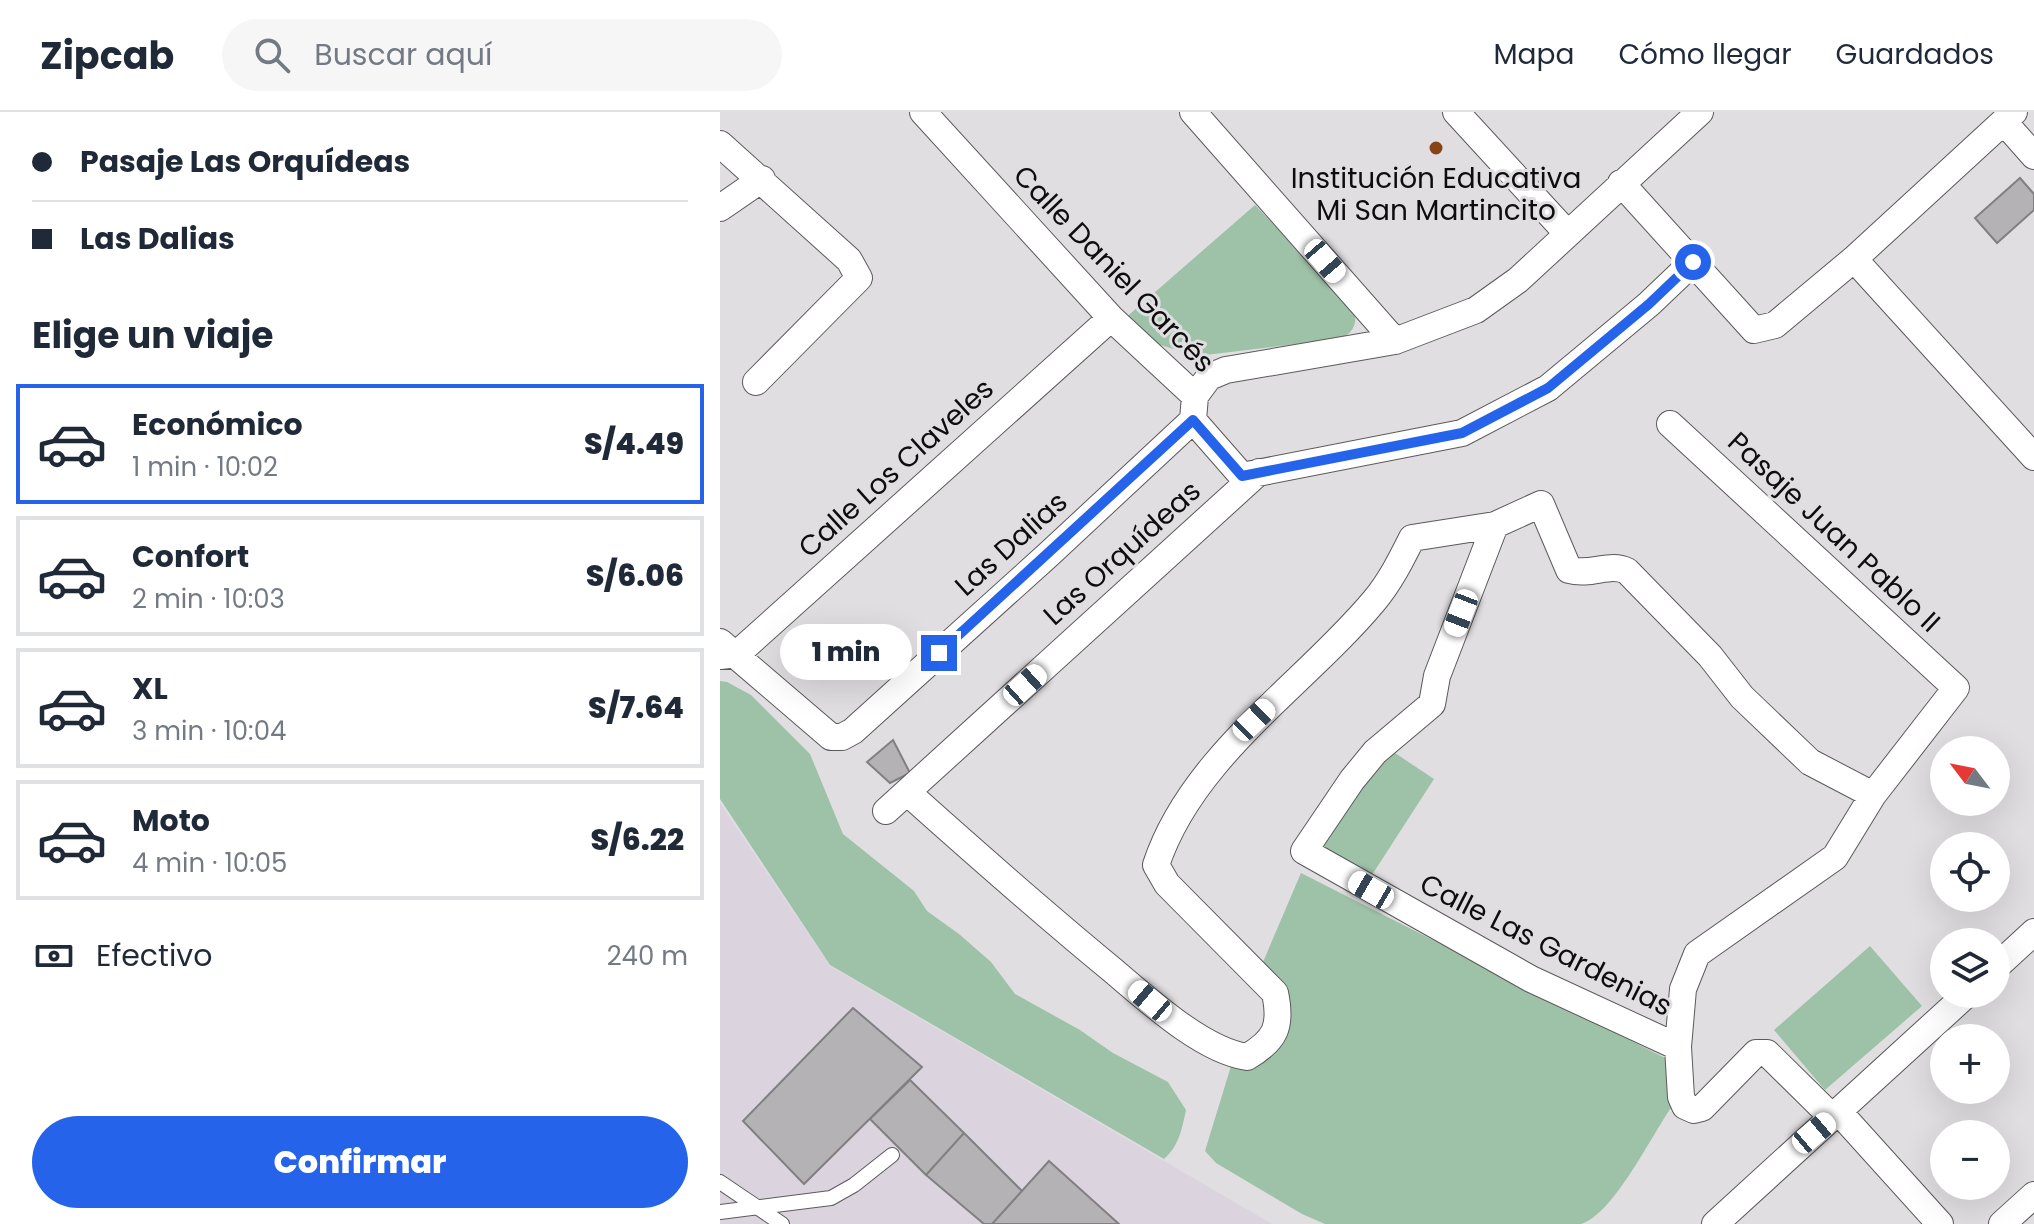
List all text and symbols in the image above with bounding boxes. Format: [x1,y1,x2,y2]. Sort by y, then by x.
search box [222,19,782,91]
text: Zipcab [40,29,174,82]
icon: search [250,33,294,77]
text: Buscar aquí [314,33,492,76]
text: Mapa [1493,35,1574,74]
text: Cómo llegar [1618,35,1792,74]
text: Guardados [1836,35,1994,74]
marker: Institución Educativa Mi San Martincito [1427,139,1445,157]
text: Pasaje Las Orquídeas [80,140,410,183]
street label: Calle Daniel Garcés [1005,157,1223,381]
place label: Institución Educativa Mi San Martincito [1291,159,1581,230]
text: Las Dalias [80,217,235,260]
car [1300,235,1350,287]
route start [1675,244,1711,280]
text: Elige un viaje [32,310,274,361]
street label: Calle Los Claveles [790,370,1002,566]
text: Económico [132,403,303,446]
icon: car [36,408,108,480]
text: S/4.49 [584,422,684,465]
street label: Pasaje Juan Pablo II [1719,423,1949,641]
text: 1 min · 10:02 [132,449,278,485]
street label: Las Orquídeas [1035,472,1209,634]
street label: Las Dalias [946,483,1076,605]
text: Confort [132,535,249,578]
icon: car [36,540,108,612]
text: S/6.06 [586,554,684,597]
text: 2 min · 10:03 [132,581,285,617]
car [1441,586,1481,640]
callout: 1 min [779,625,911,681]
text: 1 min [812,634,880,670]
route end [921,635,957,671]
car [999,660,1051,710]
text: XL [132,667,168,710]
icon: car [36,672,108,744]
text: S/7.64 [588,686,684,729]
car [1228,695,1280,745]
text: 3 min · 10:04 [132,713,286,749]
north arrow [1930,736,2010,816]
map controls [1930,736,2010,1200]
text: Moto [132,799,210,842]
icon: car [36,804,108,876]
text: S/6.22 [590,818,684,861]
button: locate [1930,832,2010,912]
text: 4 min · 10:05 [132,845,287,881]
street label: Calle Las Gardenias [1413,865,1679,1025]
car [1344,868,1398,912]
button: layers [1930,928,2010,1008]
icon: cash [32,934,76,978]
text: Efectivo [96,934,212,977]
text: 240 m [607,938,688,974]
car [1124,976,1176,1026]
button: + [1930,1024,2010,1104]
car [1788,1108,1840,1158]
button: Confirmar [32,1116,688,1208]
button: − [1930,1120,2010,1200]

